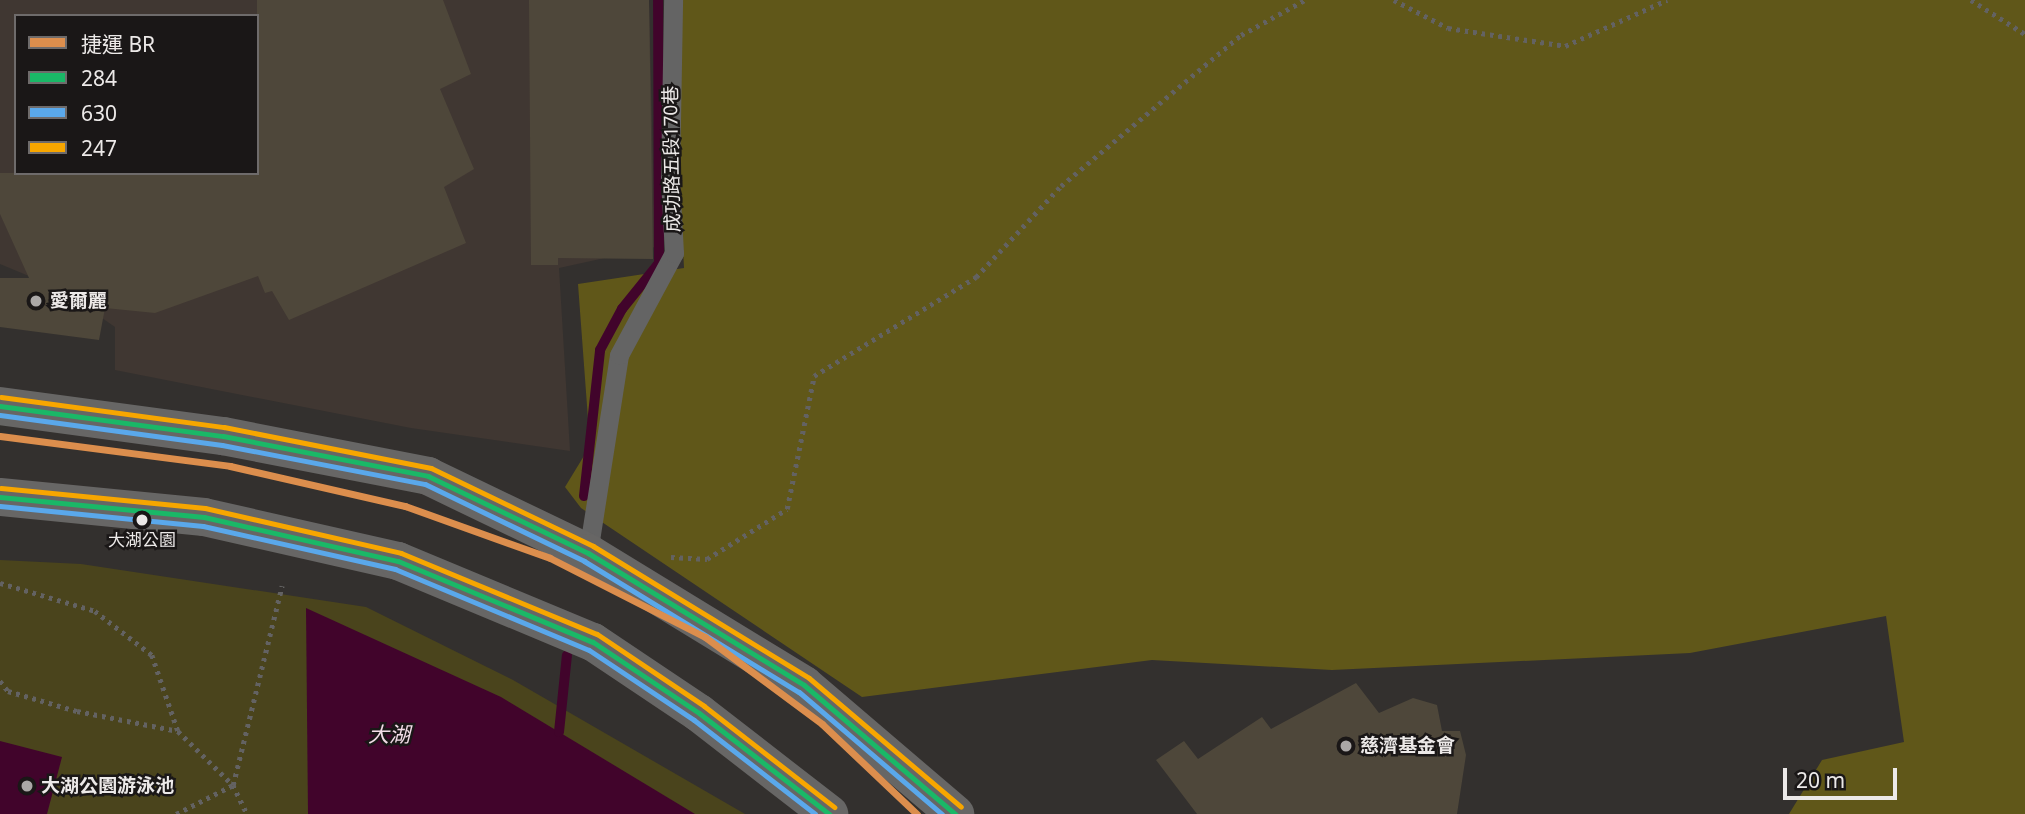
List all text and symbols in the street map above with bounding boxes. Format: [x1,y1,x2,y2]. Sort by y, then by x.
legend [14,14,259,175]
text: 捷運 BR [81,30,155,58]
text: 284 [81,64,117,92]
street label: 成功路五段170巷 [659,86,685,232]
text: 630 [81,99,117,127]
text: 247 [81,134,117,162]
place label: 愛爾麗 [50,290,107,312]
marker: 愛爾麗 [28,293,44,309]
marker: 大湖公園 [135,513,149,527]
place label: 大湖公園 [108,530,176,550]
water label: 大湖 [368,721,410,747]
place label: 慈濟基金會 [1360,735,1455,757]
marker: 慈濟基金會 [1338,738,1354,754]
scale bar [1787,754,1901,798]
text: 20 m [1796,766,1845,794]
place label: 大湖公園游泳池 [41,775,174,797]
marker: 大湖公園游泳池 [19,778,35,794]

